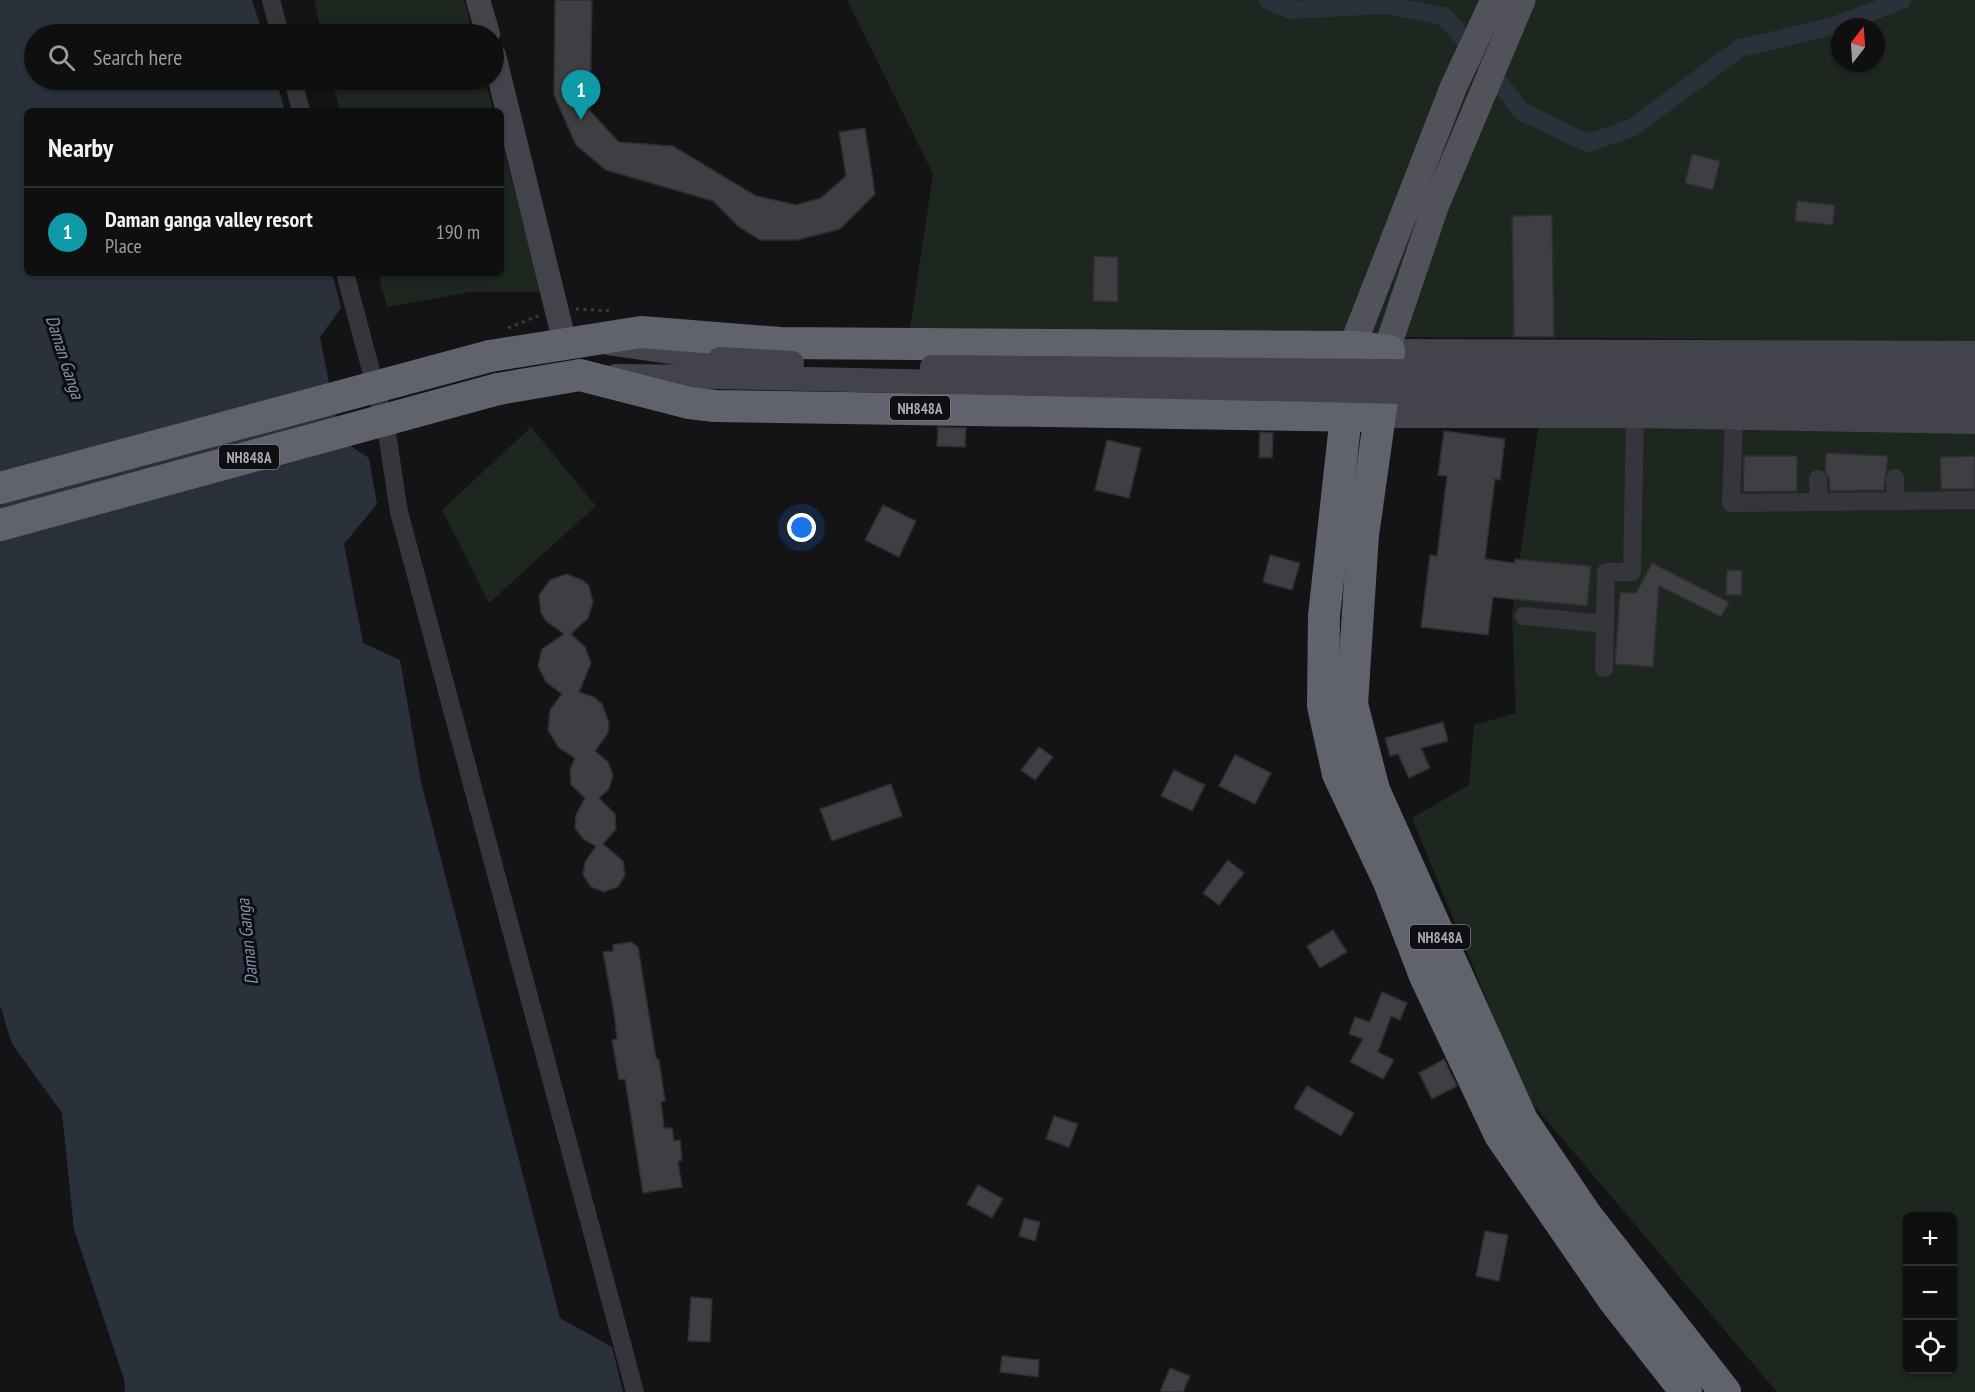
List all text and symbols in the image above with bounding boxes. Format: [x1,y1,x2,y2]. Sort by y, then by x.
north arrow [1831,18,1885,72]
search box [24,24,504,90]
icon: search [45,41,78,74]
text: Search here [93,43,182,71]
pin: 1 [562,70,600,120]
text: Nearby [48,131,113,164]
text: Daman ganga valley resort [105,205,313,233]
text: 1 [63,219,72,245]
text: 190 m [436,219,480,245]
text: Place [105,233,142,259]
water label: Daman Ganga [41,312,90,402]
road number: NH848A [890,396,950,420]
road number: NH848A [219,445,279,469]
your location [787,513,816,542]
water label: Daman Ganga [231,897,263,986]
road number: NH848A [1410,925,1470,949]
map controls [1903,1212,1957,1374]
button: + [1903,1212,1957,1266]
button: − [1903,1266,1957,1320]
button: locate [1903,1320,1957,1374]

